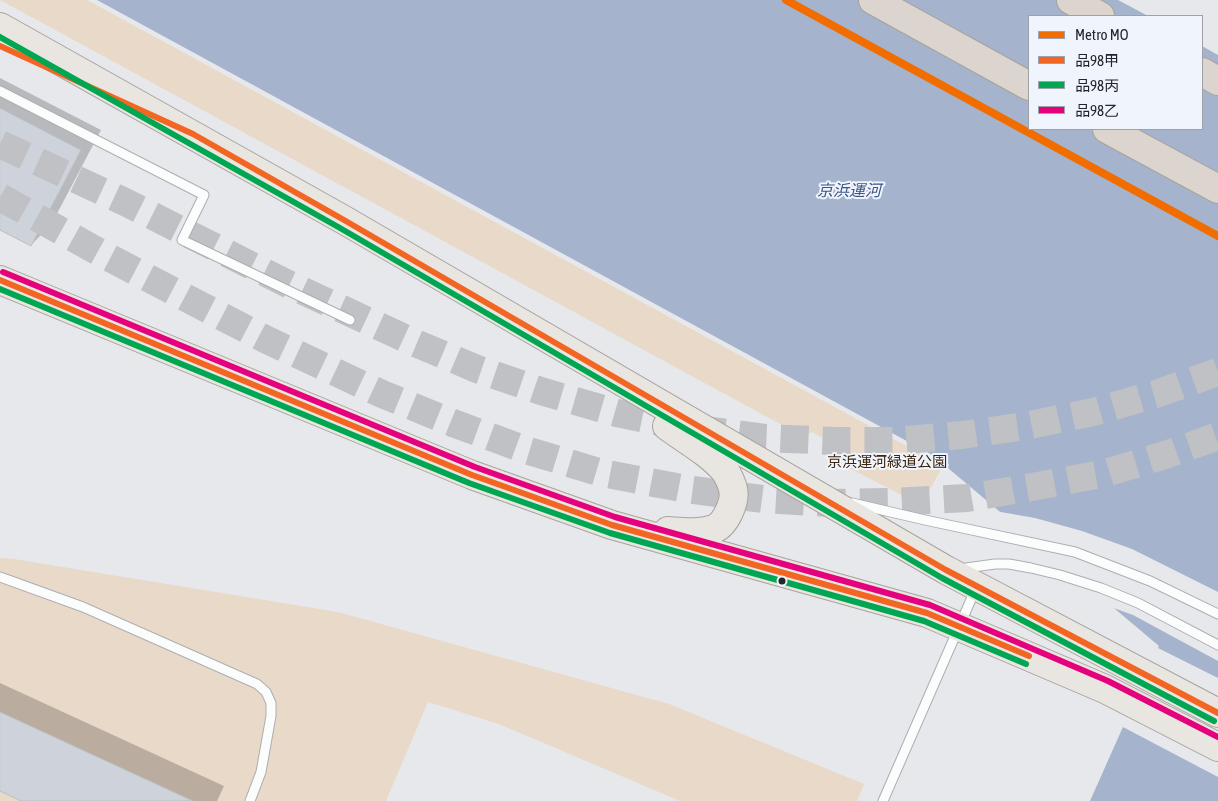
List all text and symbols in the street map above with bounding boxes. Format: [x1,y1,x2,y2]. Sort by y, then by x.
legend [1028,15,1203,130]
text: Metro MO [1075,26,1129,43]
text: 品98甲 [1075,52,1119,69]
text: 品98丙 [1075,77,1119,94]
text: 品98乙 [1075,102,1119,119]
water label: 京浜運河 [817,181,881,201]
park label: 京浜運河緑道公園 [827,453,947,471]
unlabelled marker [777,576,787,586]

